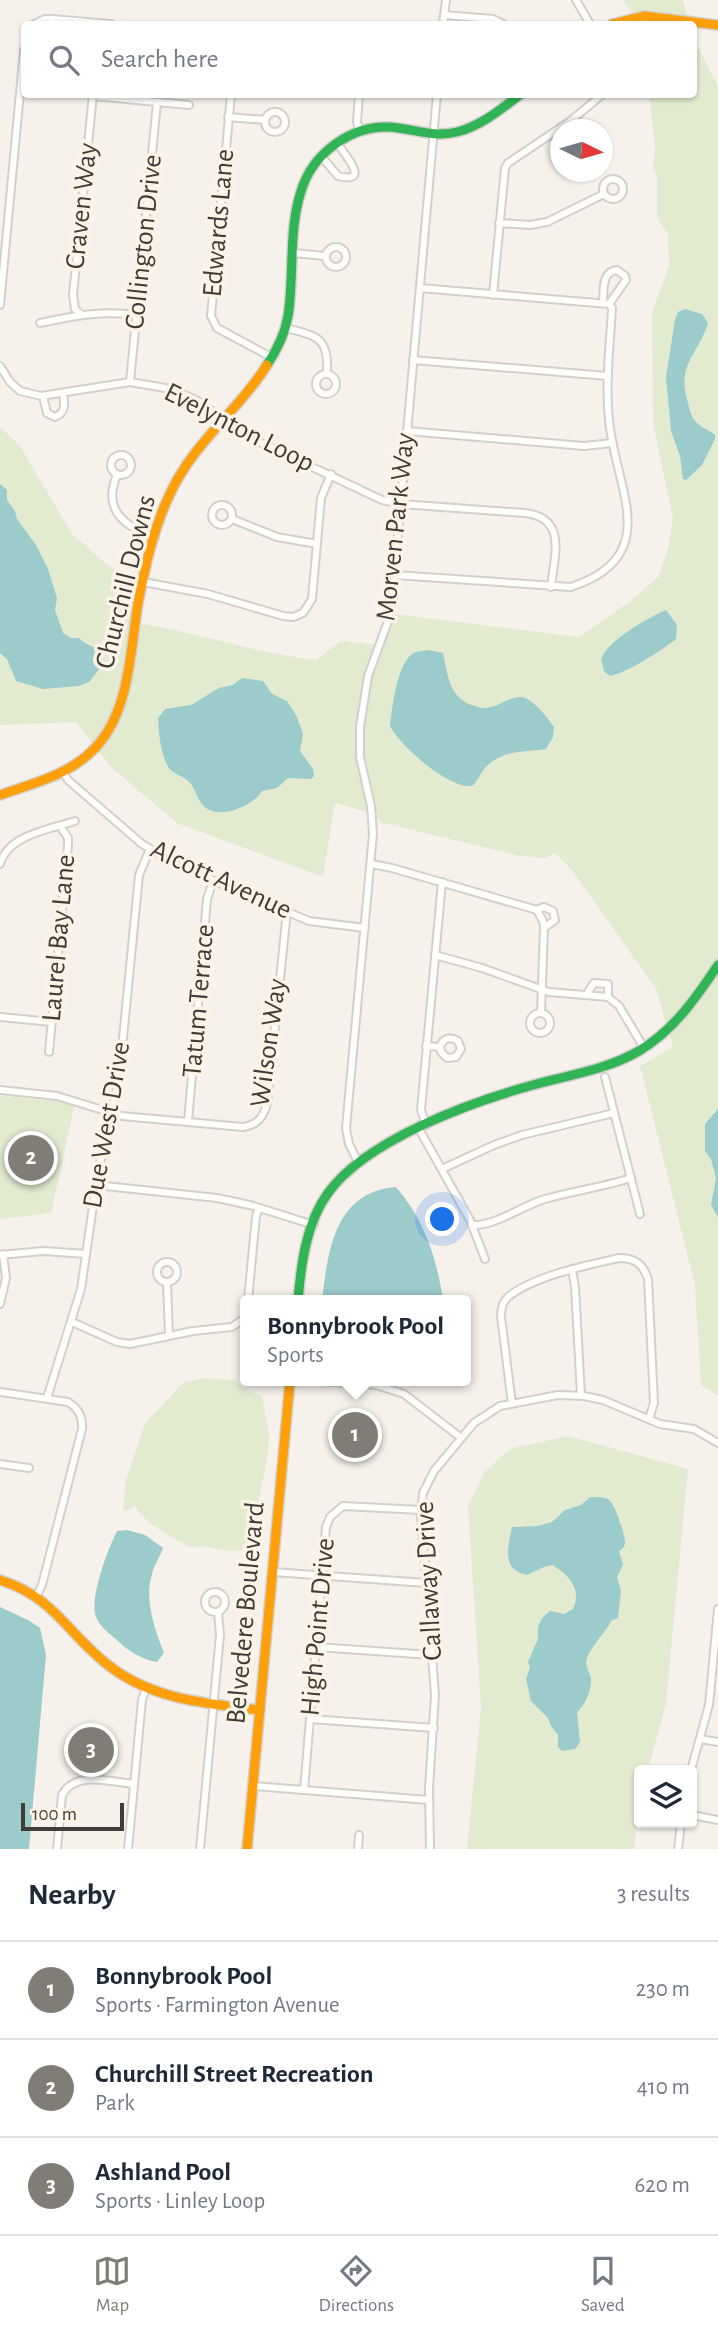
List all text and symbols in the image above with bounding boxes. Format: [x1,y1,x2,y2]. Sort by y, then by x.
search box [21,21,697,98]
icon: search [45,41,83,79]
text: Search here [101,46,219,72]
north arrow [550,119,613,182]
street label: Craven Way [61,141,103,271]
street label: Edwards Lane [199,148,239,298]
street label: Collington Drive [121,153,167,331]
street label: Evelynton Loop [159,378,319,478]
street label: Morven Park Way [372,432,420,622]
street label: Churchill Downs [91,492,161,672]
street label: Alcott Avenue [146,835,296,925]
street label: Laurel Bay Lane [38,853,80,1023]
street label: Tatum Terrace [178,923,220,1079]
street label: Wilson Way [246,977,292,1109]
street label: Due West Drive [79,1039,135,1211]
pin: 2 [8,1132,54,1184]
your location [425,1202,459,1236]
popup [240,1295,471,1386]
text: Bonnybrook Pool [267,1313,444,1339]
text: Sports [267,1344,324,1367]
pin: 1 [332,1409,378,1461]
street label: Belvedere Boulevard [222,1501,270,1725]
street label: Callaway Drive [411,1501,447,1661]
street label: High Point Drive [296,1537,340,1717]
pin: 3 [68,1724,114,1776]
map controls [634,1765,697,1828]
button: layers [634,1765,697,1828]
scale bar [21,1800,124,1832]
text: 100 m [32,1805,77,1824]
text: Nearby [28,1880,116,1910]
text: 3 results [617,1883,690,1906]
text: Bonnybrook Pool [95,1963,272,1989]
text: 1 [47,1978,55,2001]
text: 230 m [636,1978,690,2001]
text: Sports · Farmington Avenue [95,1994,340,2017]
text: Churchill Street Recreation [95,2061,374,2087]
text: 2 [46,2076,56,2099]
text: 410 m [637,2076,690,2099]
text: Park [95,2092,135,2115]
text: Ashland Pool [95,2159,231,2185]
text: 3 [46,2174,56,2197]
text: 620 m [634,2174,690,2197]
text: Sports · Linley Loop [95,2190,265,2213]
tab: Map [93,2252,131,2317]
tab: Directions [318,2252,394,2317]
tab: Saved [581,2252,625,2317]

